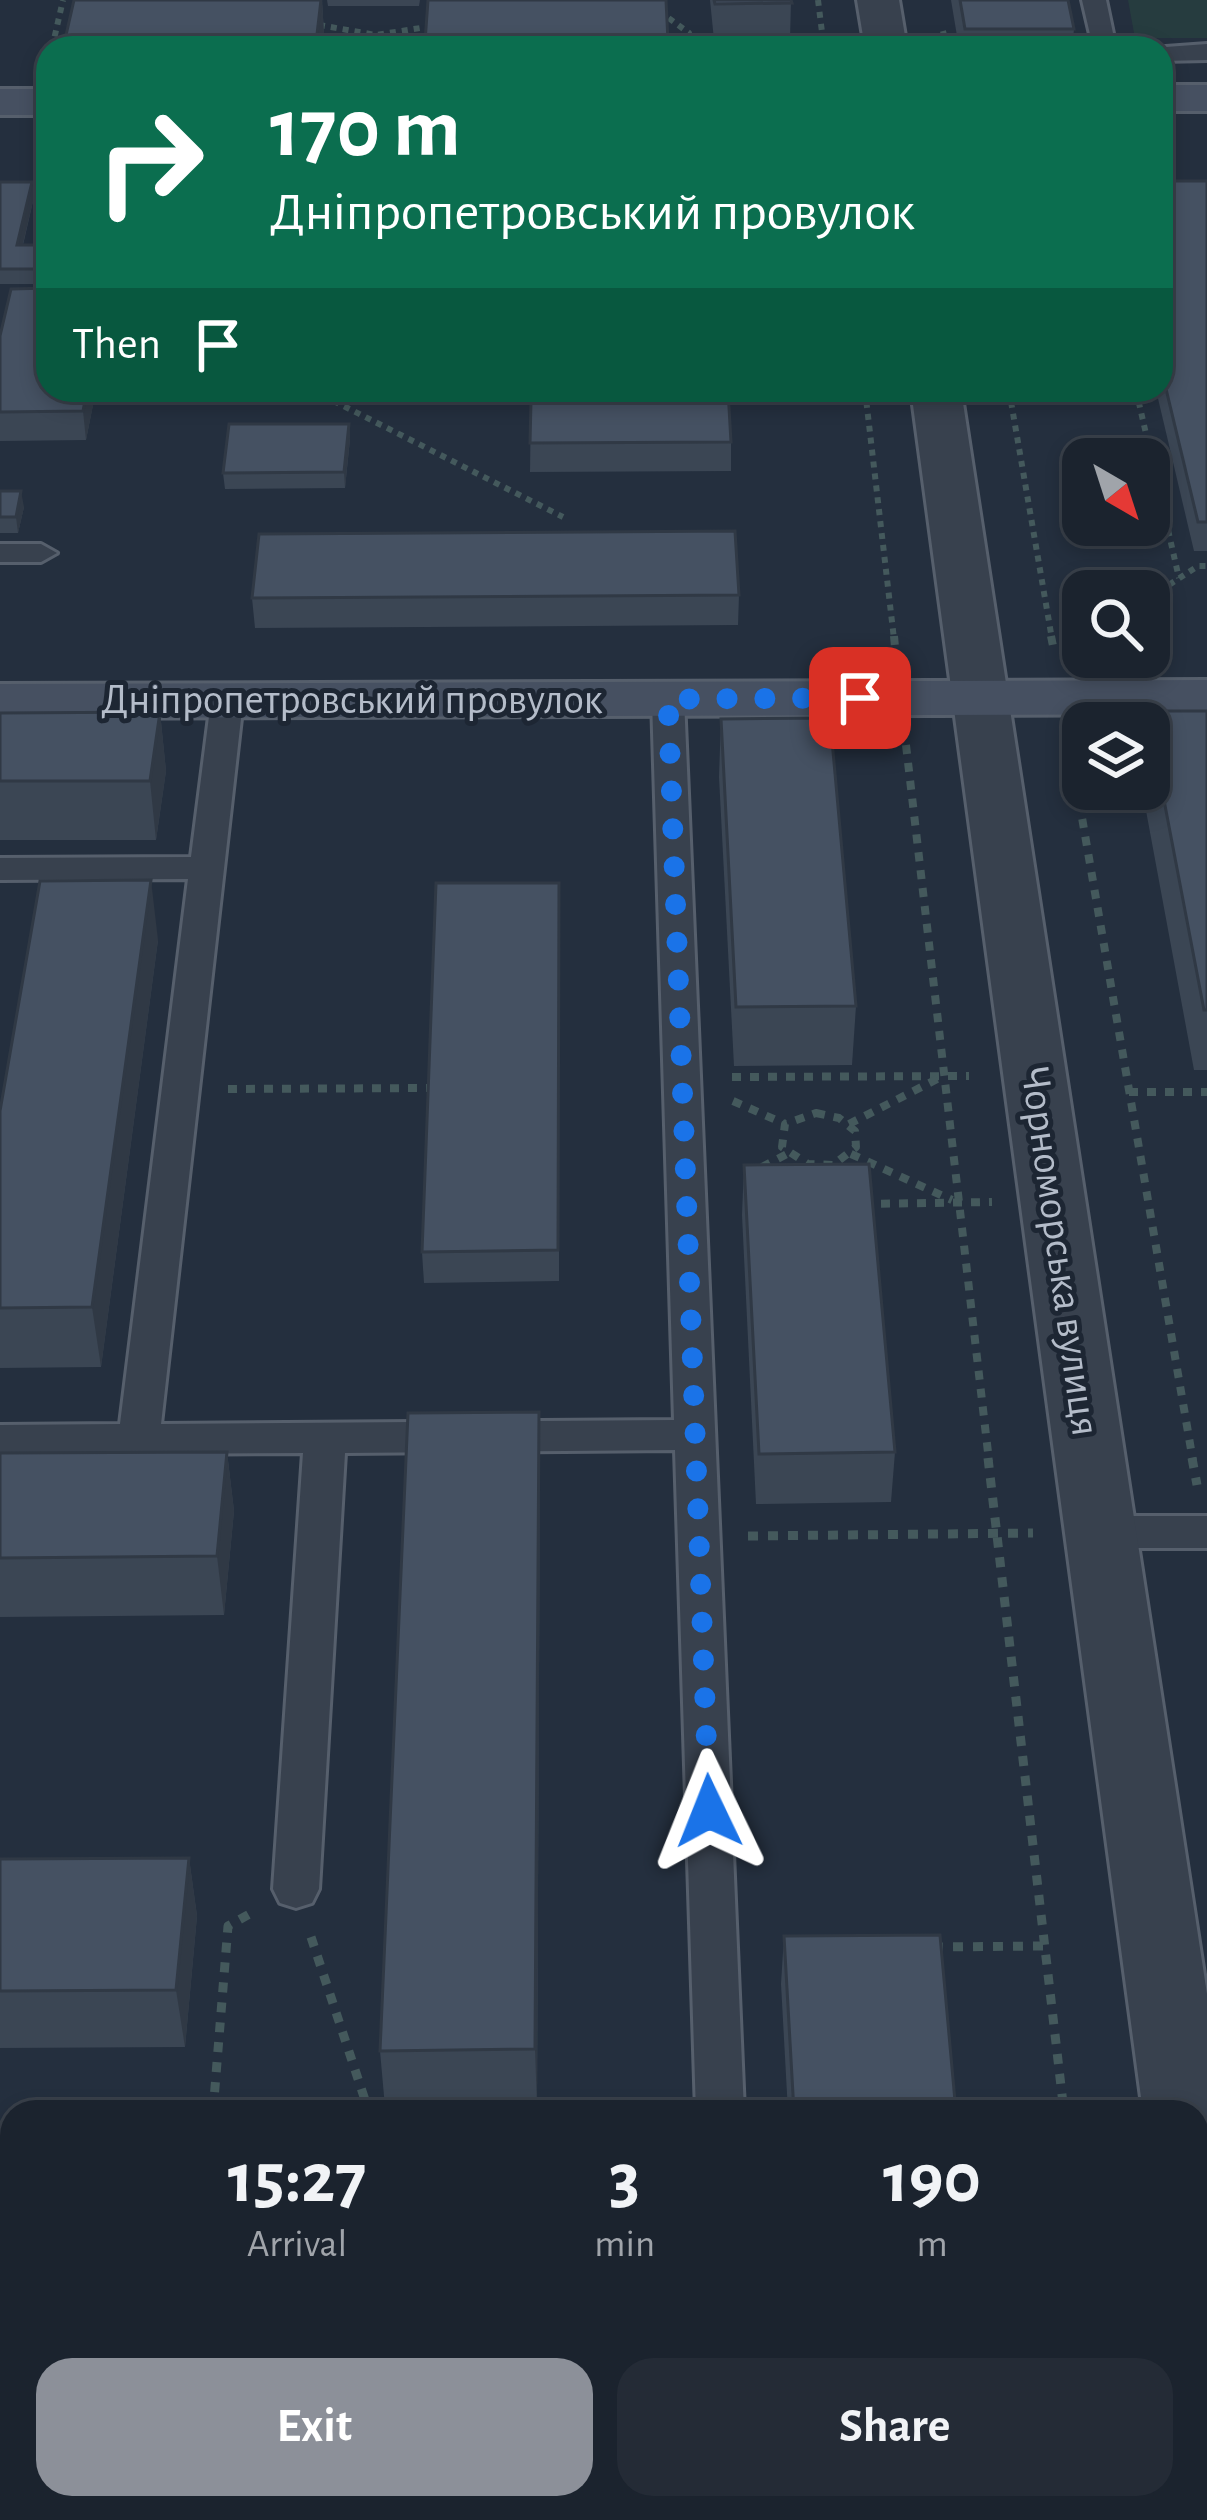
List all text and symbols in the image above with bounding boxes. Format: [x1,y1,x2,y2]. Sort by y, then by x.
icon: right [72,84,228,240]
text: 170 m [270,88,461,172]
text: Дніпропетровський провулок [270,186,915,240]
icon: arrive [185,312,251,378]
text: Then [72,322,161,367]
north arrow [1062,438,1170,546]
map controls [1062,438,1170,810]
button: search [1062,570,1170,678]
pin [809,647,911,749]
icon: arrive [827,665,893,731]
street label: Дніпропетровський провулок [101,679,603,721]
button: layers [1062,702,1170,810]
street label: Чорноморська вулиця [1013,1063,1107,1439]
position arrow [646,1748,772,1874]
text: 15:27 [228,2143,366,2215]
text: 3 [609,2143,640,2215]
text: 190 [883,2143,981,2215]
text: Arrival [247,2225,347,2264]
text: min [594,2225,655,2264]
text: m [916,2225,948,2264]
button: Exit [36,2358,593,2496]
button: Share [617,2358,1173,2496]

